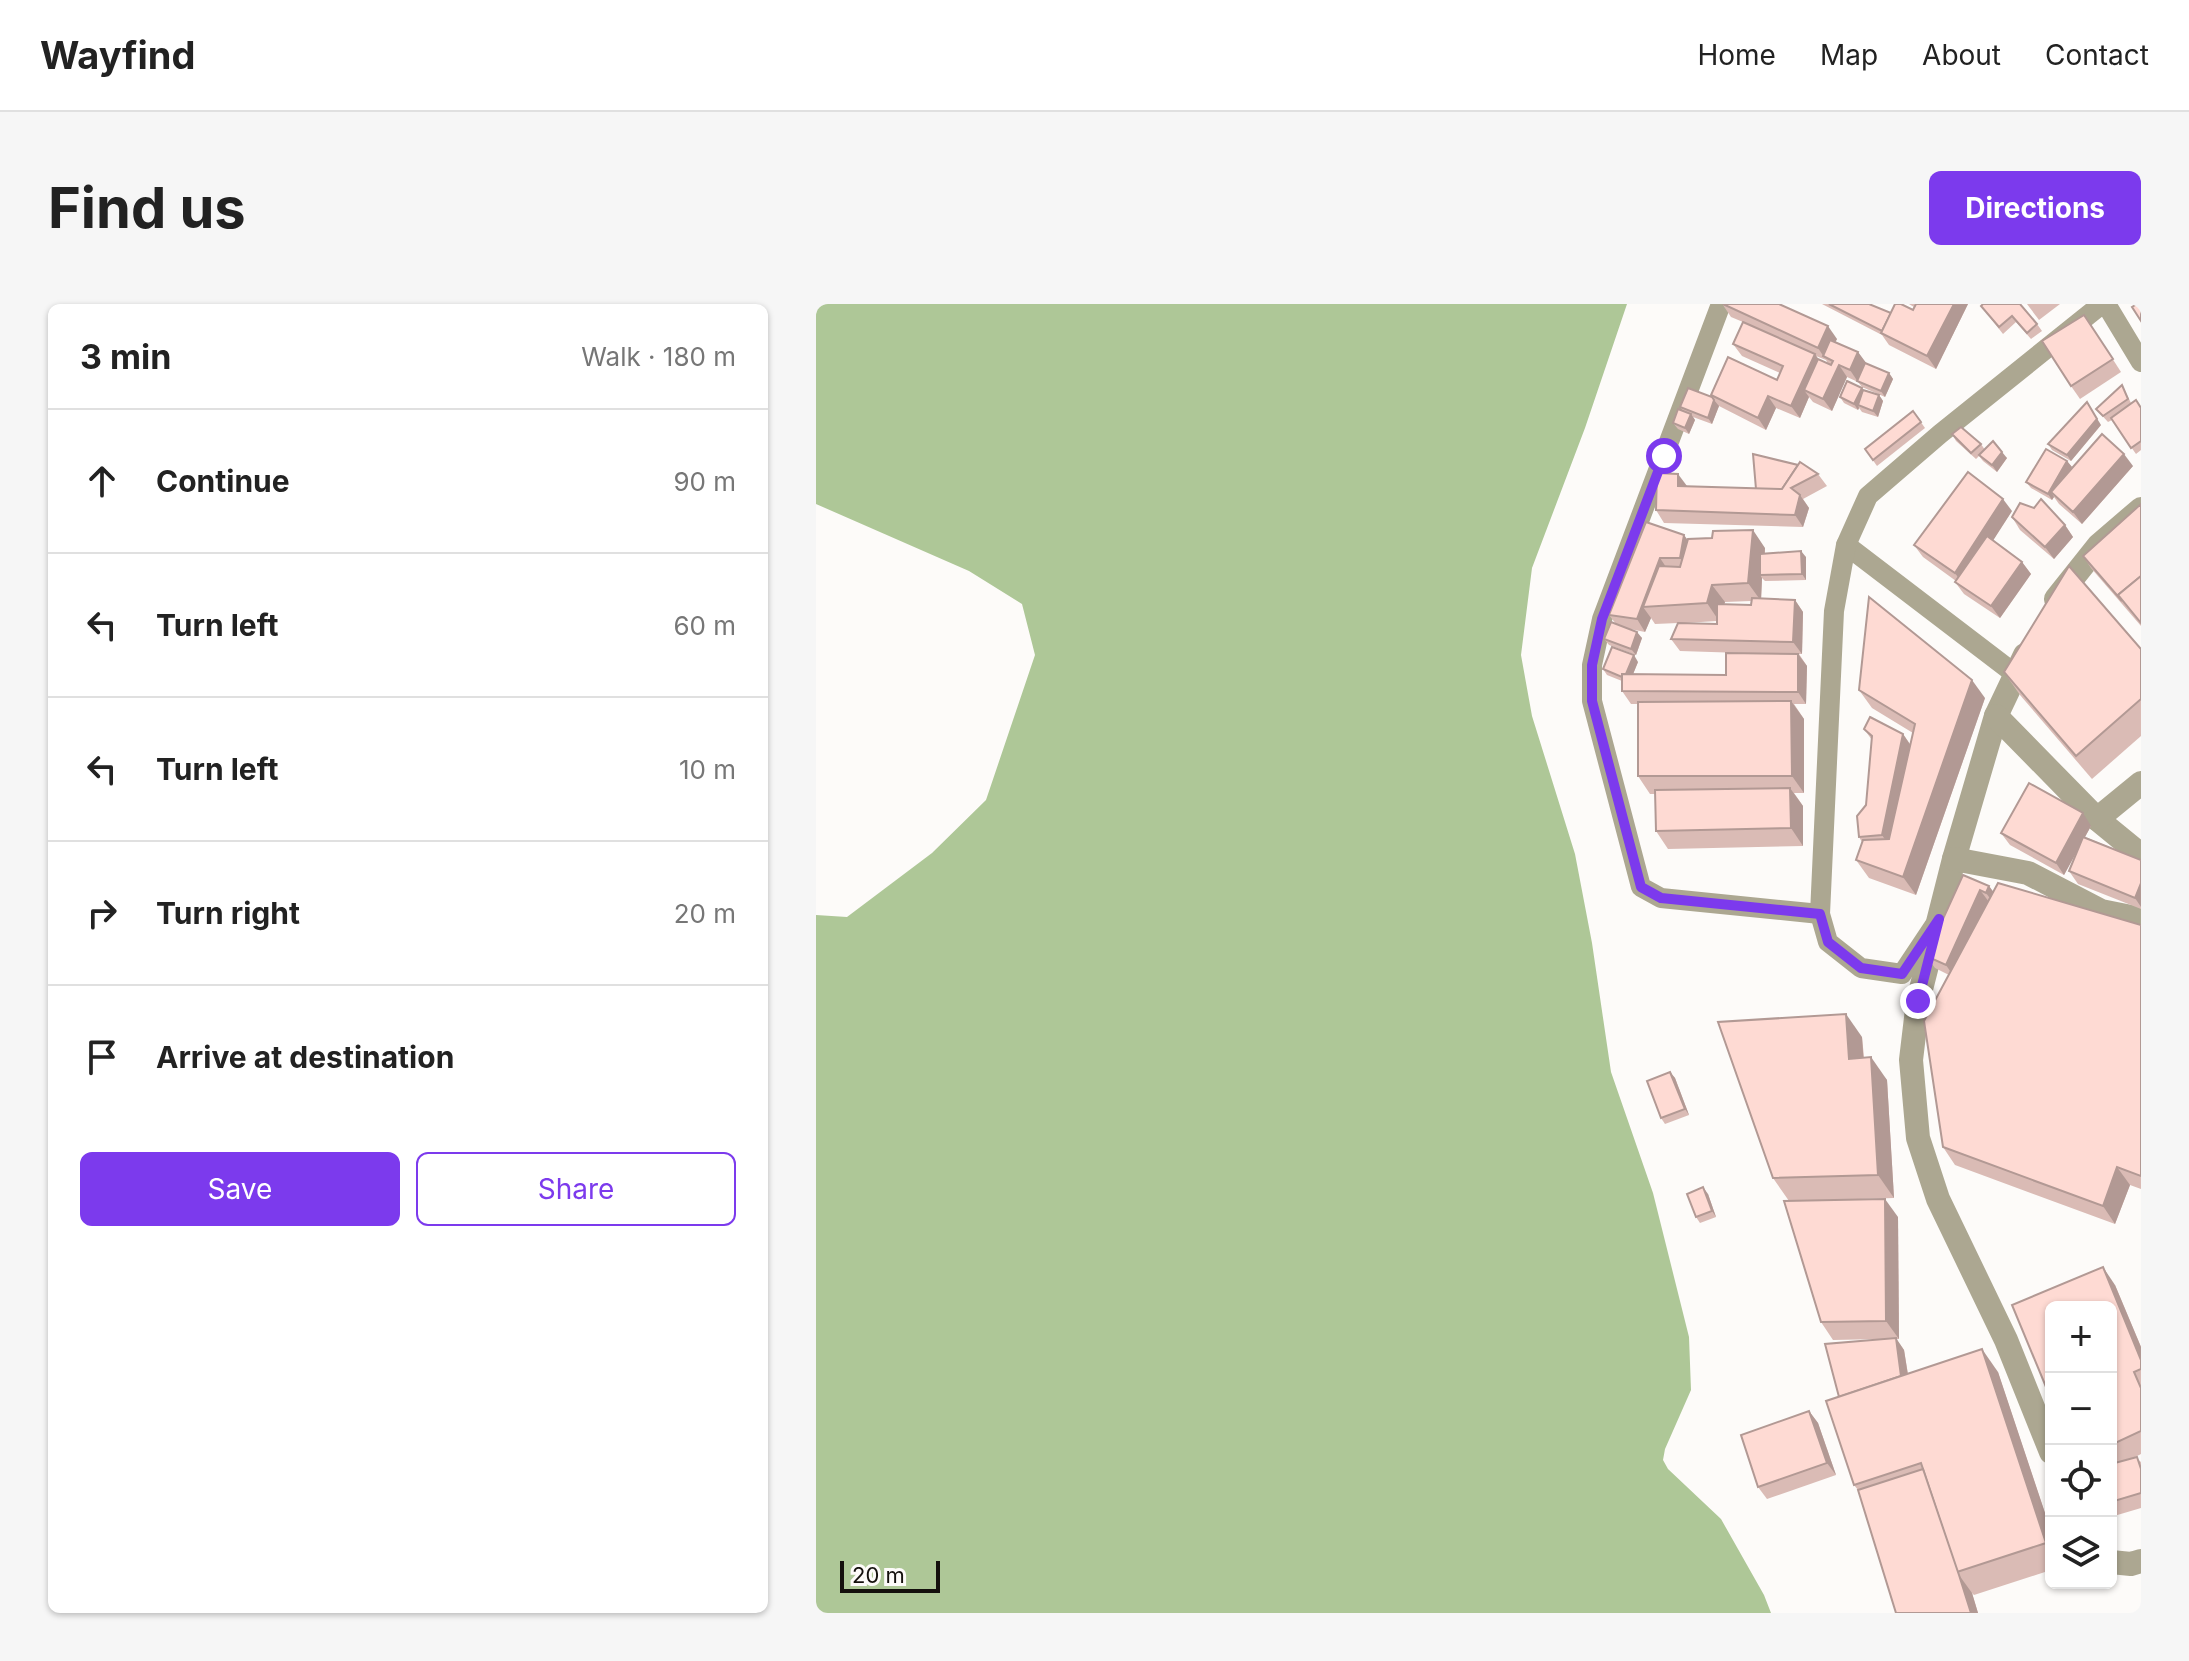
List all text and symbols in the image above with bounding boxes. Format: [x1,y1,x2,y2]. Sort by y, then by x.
text: Wayfind [40,32,195,78]
text: Home [1697,38,1776,72]
text: Map [1820,38,1878,72]
text: About [1922,38,2001,72]
text: Contact [2045,38,2149,72]
button: Directions [1929,171,2141,245]
text: Find us [48,174,246,242]
text: 3 min [80,336,171,377]
text: Walk · 180 m [581,341,736,372]
route start [1646,438,1682,474]
icon: ahead [80,459,124,503]
text: Continue [156,463,290,499]
text: 90 m [673,466,736,497]
icon: left [80,603,124,647]
text: Turn left [156,607,278,643]
text: 60 m [673,610,736,641]
icon: left [80,747,124,791]
text: Turn left [156,751,278,787]
text: 10 m [679,754,736,785]
icon: right [80,891,124,935]
text: Turn right [156,895,300,931]
text: 20 m [674,898,736,929]
route end [1900,983,1936,1019]
icon: arrive [80,1035,124,1079]
text: Arrive at destination [156,1039,454,1075]
button: Save [80,1152,400,1226]
button: Share [416,1152,736,1226]
map controls [2045,1301,2117,1589]
button: + [2045,1301,2117,1373]
button: − [2045,1373,2117,1445]
button: locate [2045,1445,2117,1517]
button: layers [2045,1517,2117,1589]
scale bar [840,1557,940,1593]
text: 20 m [852,1562,905,1588]

